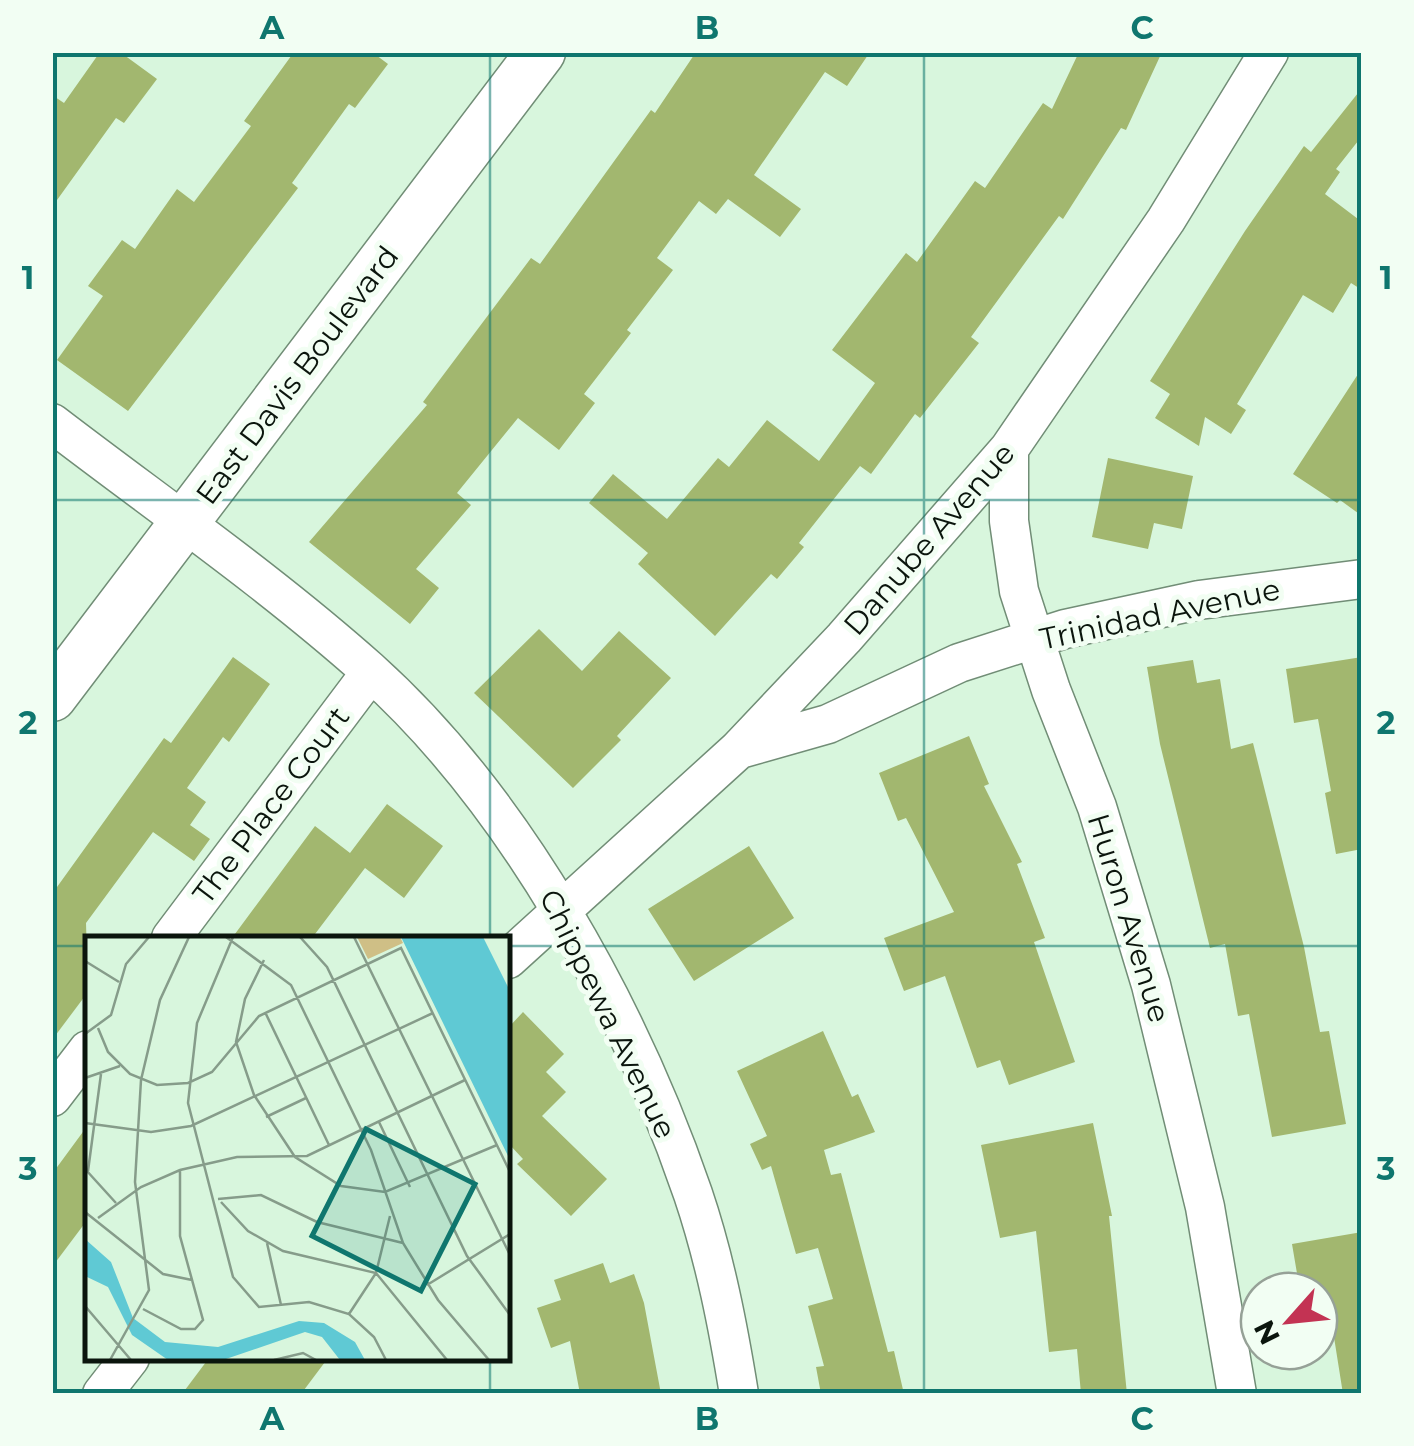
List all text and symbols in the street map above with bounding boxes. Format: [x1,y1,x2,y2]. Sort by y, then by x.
text: A [259,8,285,47]
text: B [695,8,719,47]
text: C [1130,8,1154,47]
street label: East Davis Boulevard [188,238,406,512]
text: 1 [22,258,34,297]
text: 1 [1380,258,1392,297]
street label: Danube Avenue [836,435,1022,643]
street label: Trinidad Avenue [1037,570,1283,658]
street label: The Place Court [185,699,357,911]
text: 2 [19,703,37,742]
text: 2 [1377,703,1395,742]
street label: Huron Avenue [1080,809,1178,1027]
street label: Chippewa Avenue [532,883,684,1145]
inset map [85,936,510,1361]
text: 3 [18,1149,37,1188]
text: 3 [1376,1149,1395,1188]
north arrow [1239,1271,1339,1371]
text: N [1246,1315,1287,1350]
text: A [259,1399,285,1438]
text: B [695,1399,719,1438]
text: C [1130,1399,1154,1438]

